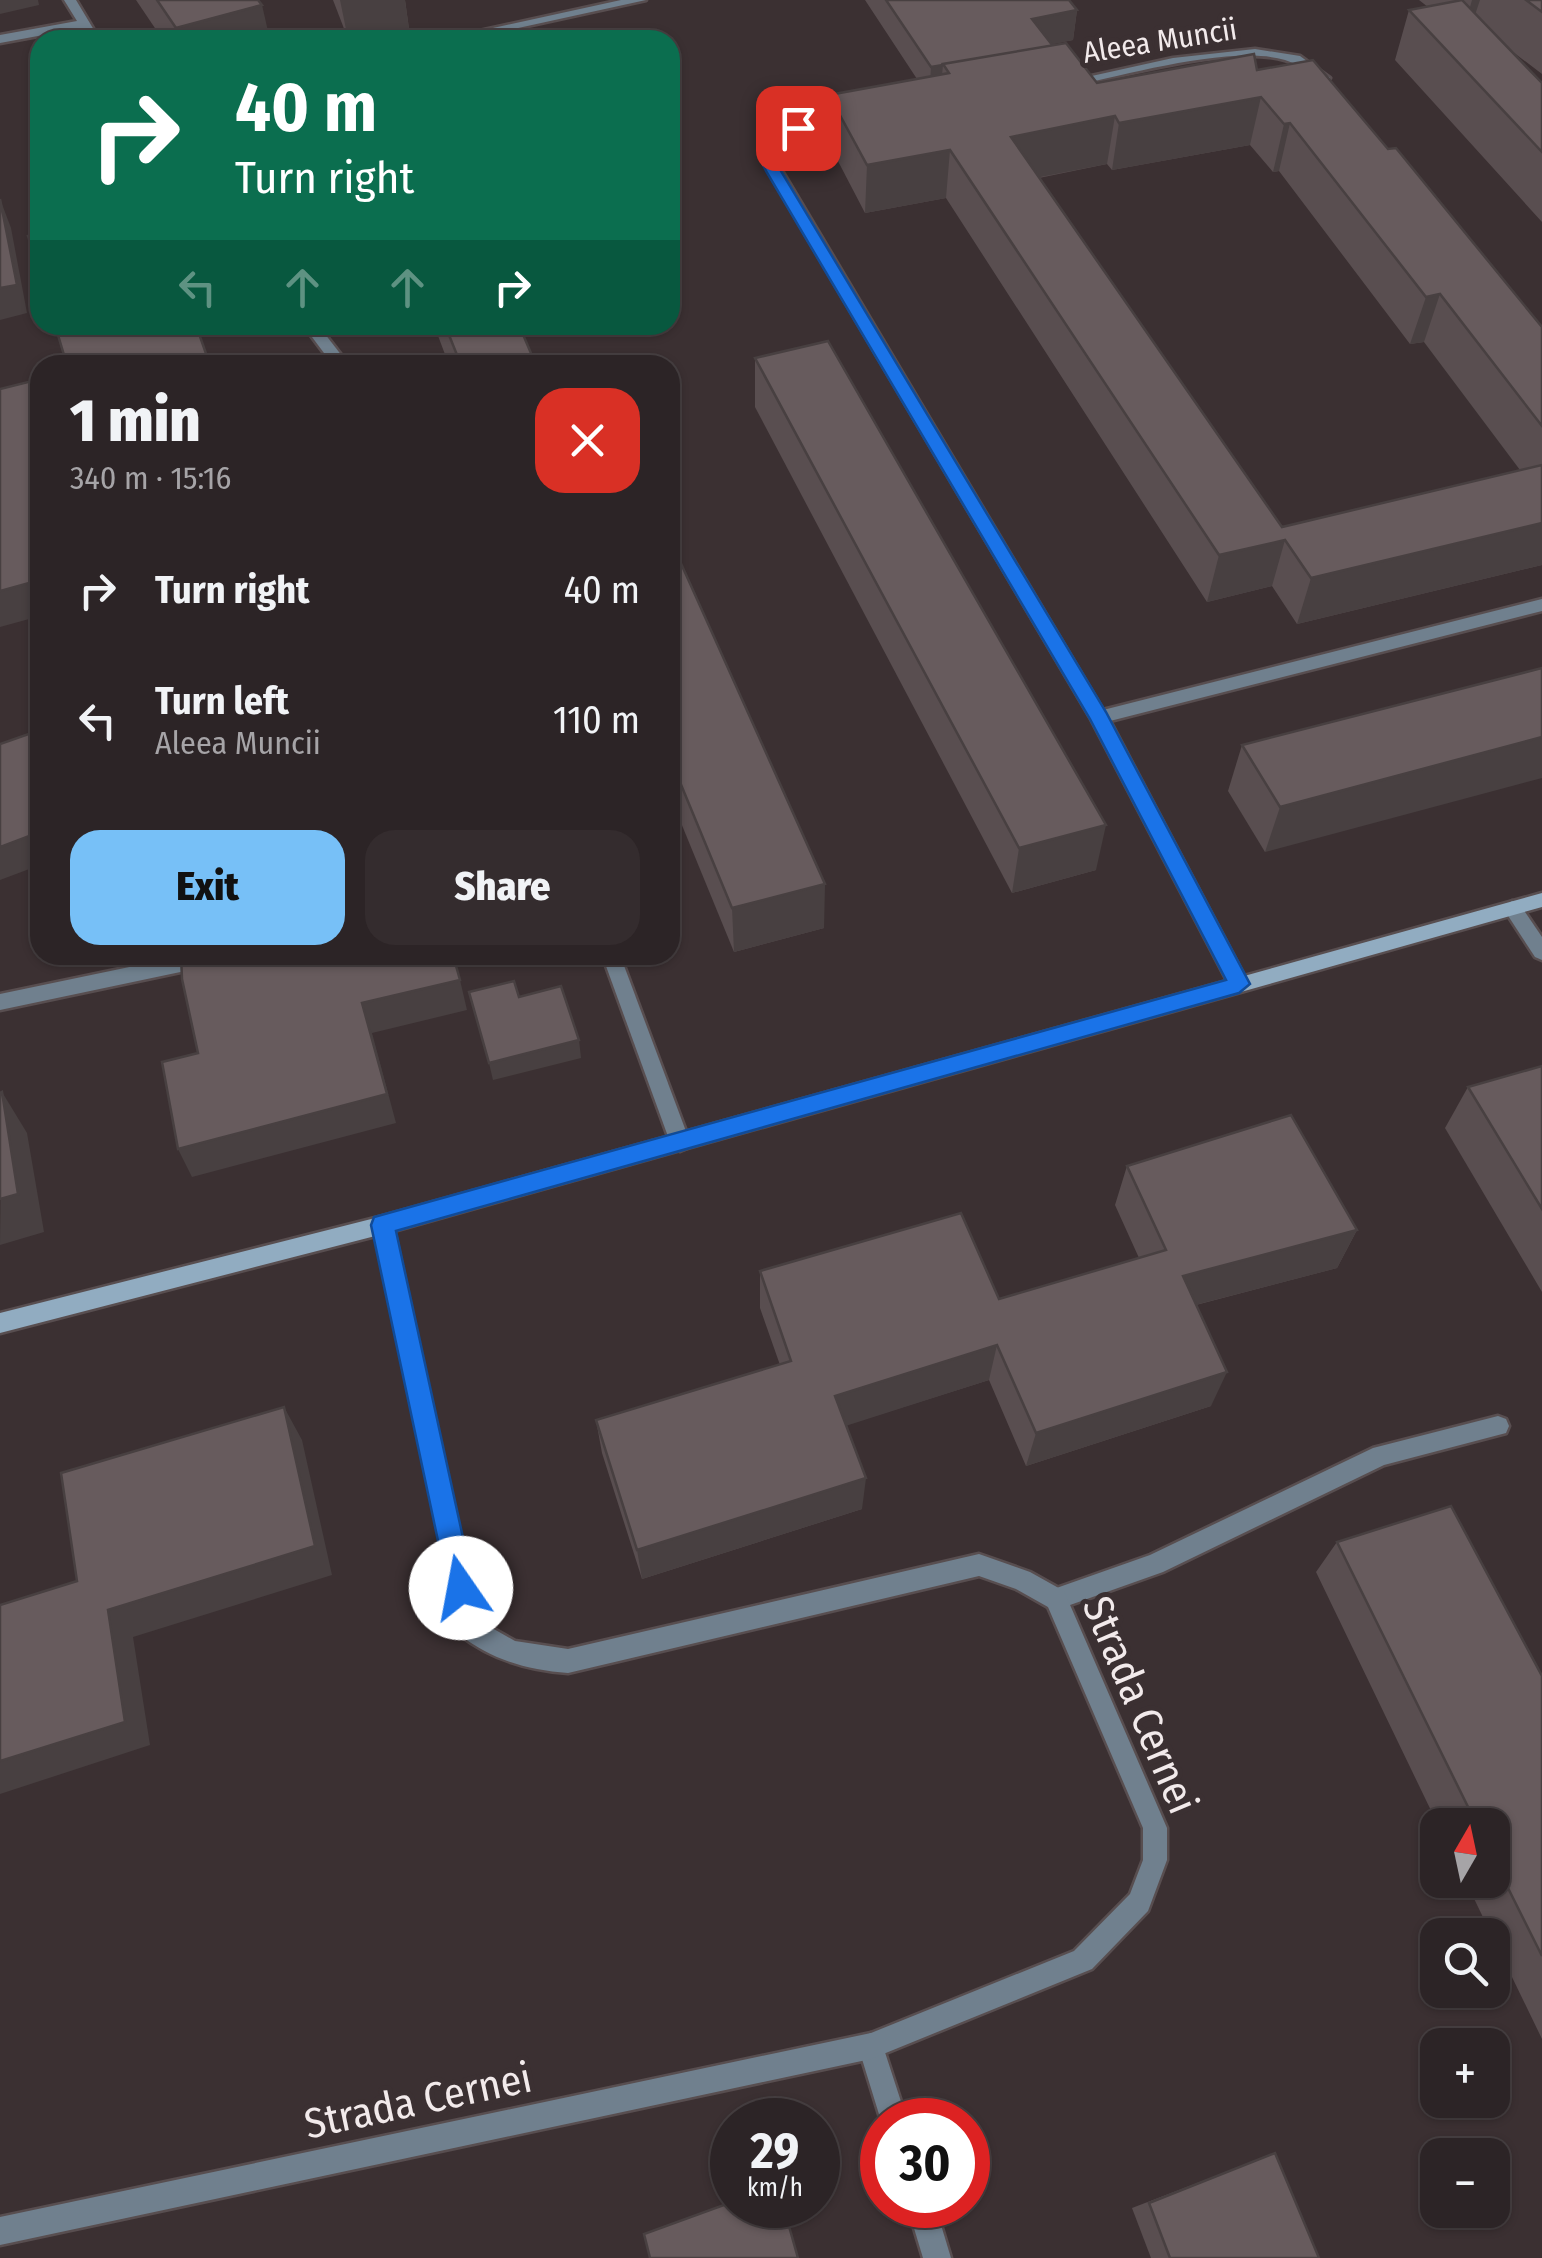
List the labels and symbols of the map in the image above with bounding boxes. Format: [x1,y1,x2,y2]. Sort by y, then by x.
street label: Aleea Muncii [1080,11,1240,71]
pin [756,86,841,171]
position arrow [409,1536,513,1640]
street label: Strada Cernei [1072,1589,1208,1821]
north arrow [1420,1808,1510,1898]
street label: Strada Cernei [300,2053,536,2149]
speed limit sign: 30 [860,2098,990,2228]

